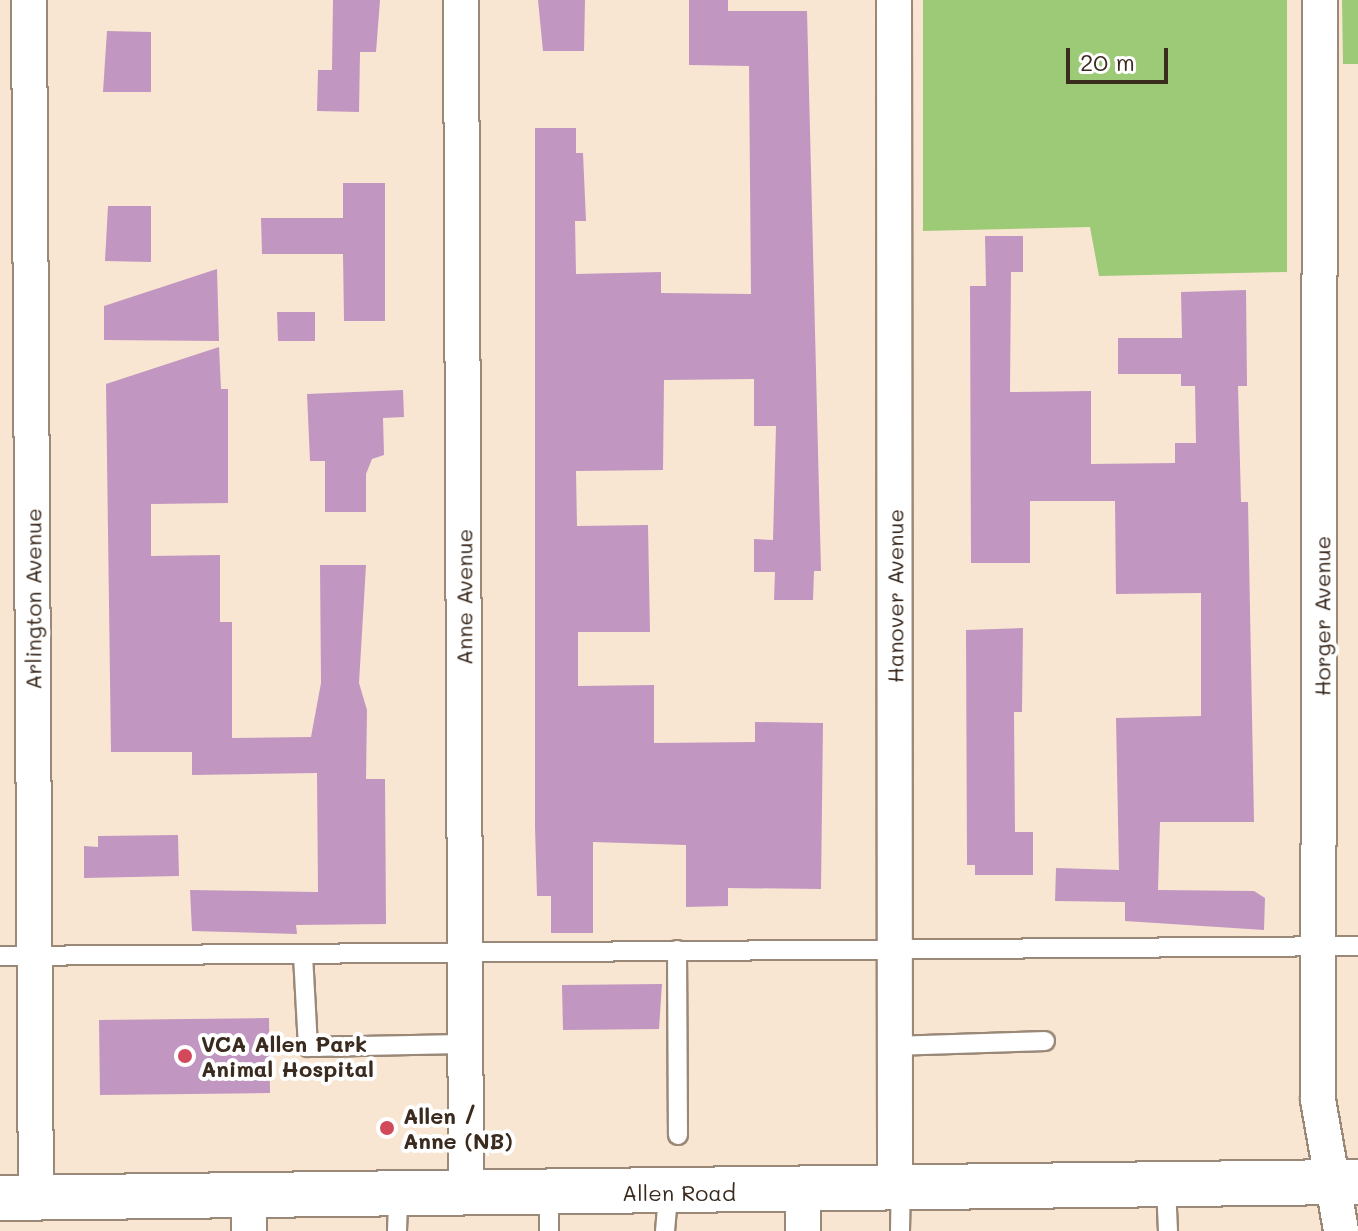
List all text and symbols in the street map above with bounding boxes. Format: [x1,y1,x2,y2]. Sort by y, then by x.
scale bar [1070,32,1172,82]
text: 20 m [1080,46,1135,77]
street label: Arlington Avenue [20,508,46,690]
street label: Hanover Avenue [882,509,908,683]
street label: Anne Avenue [451,529,477,665]
street label: Horger Avenue [1309,536,1335,696]
place label: VCA Allen Park Animal Hospital [201,1030,374,1082]
marker: VCA Allen Park Animal Hospital [176,1047,194,1065]
place label: Allen / Anne (NB) [403,1102,513,1154]
marker: Allen / Anne (NB) [378,1119,396,1137]
street label: Allen Road [622,1180,736,1206]

